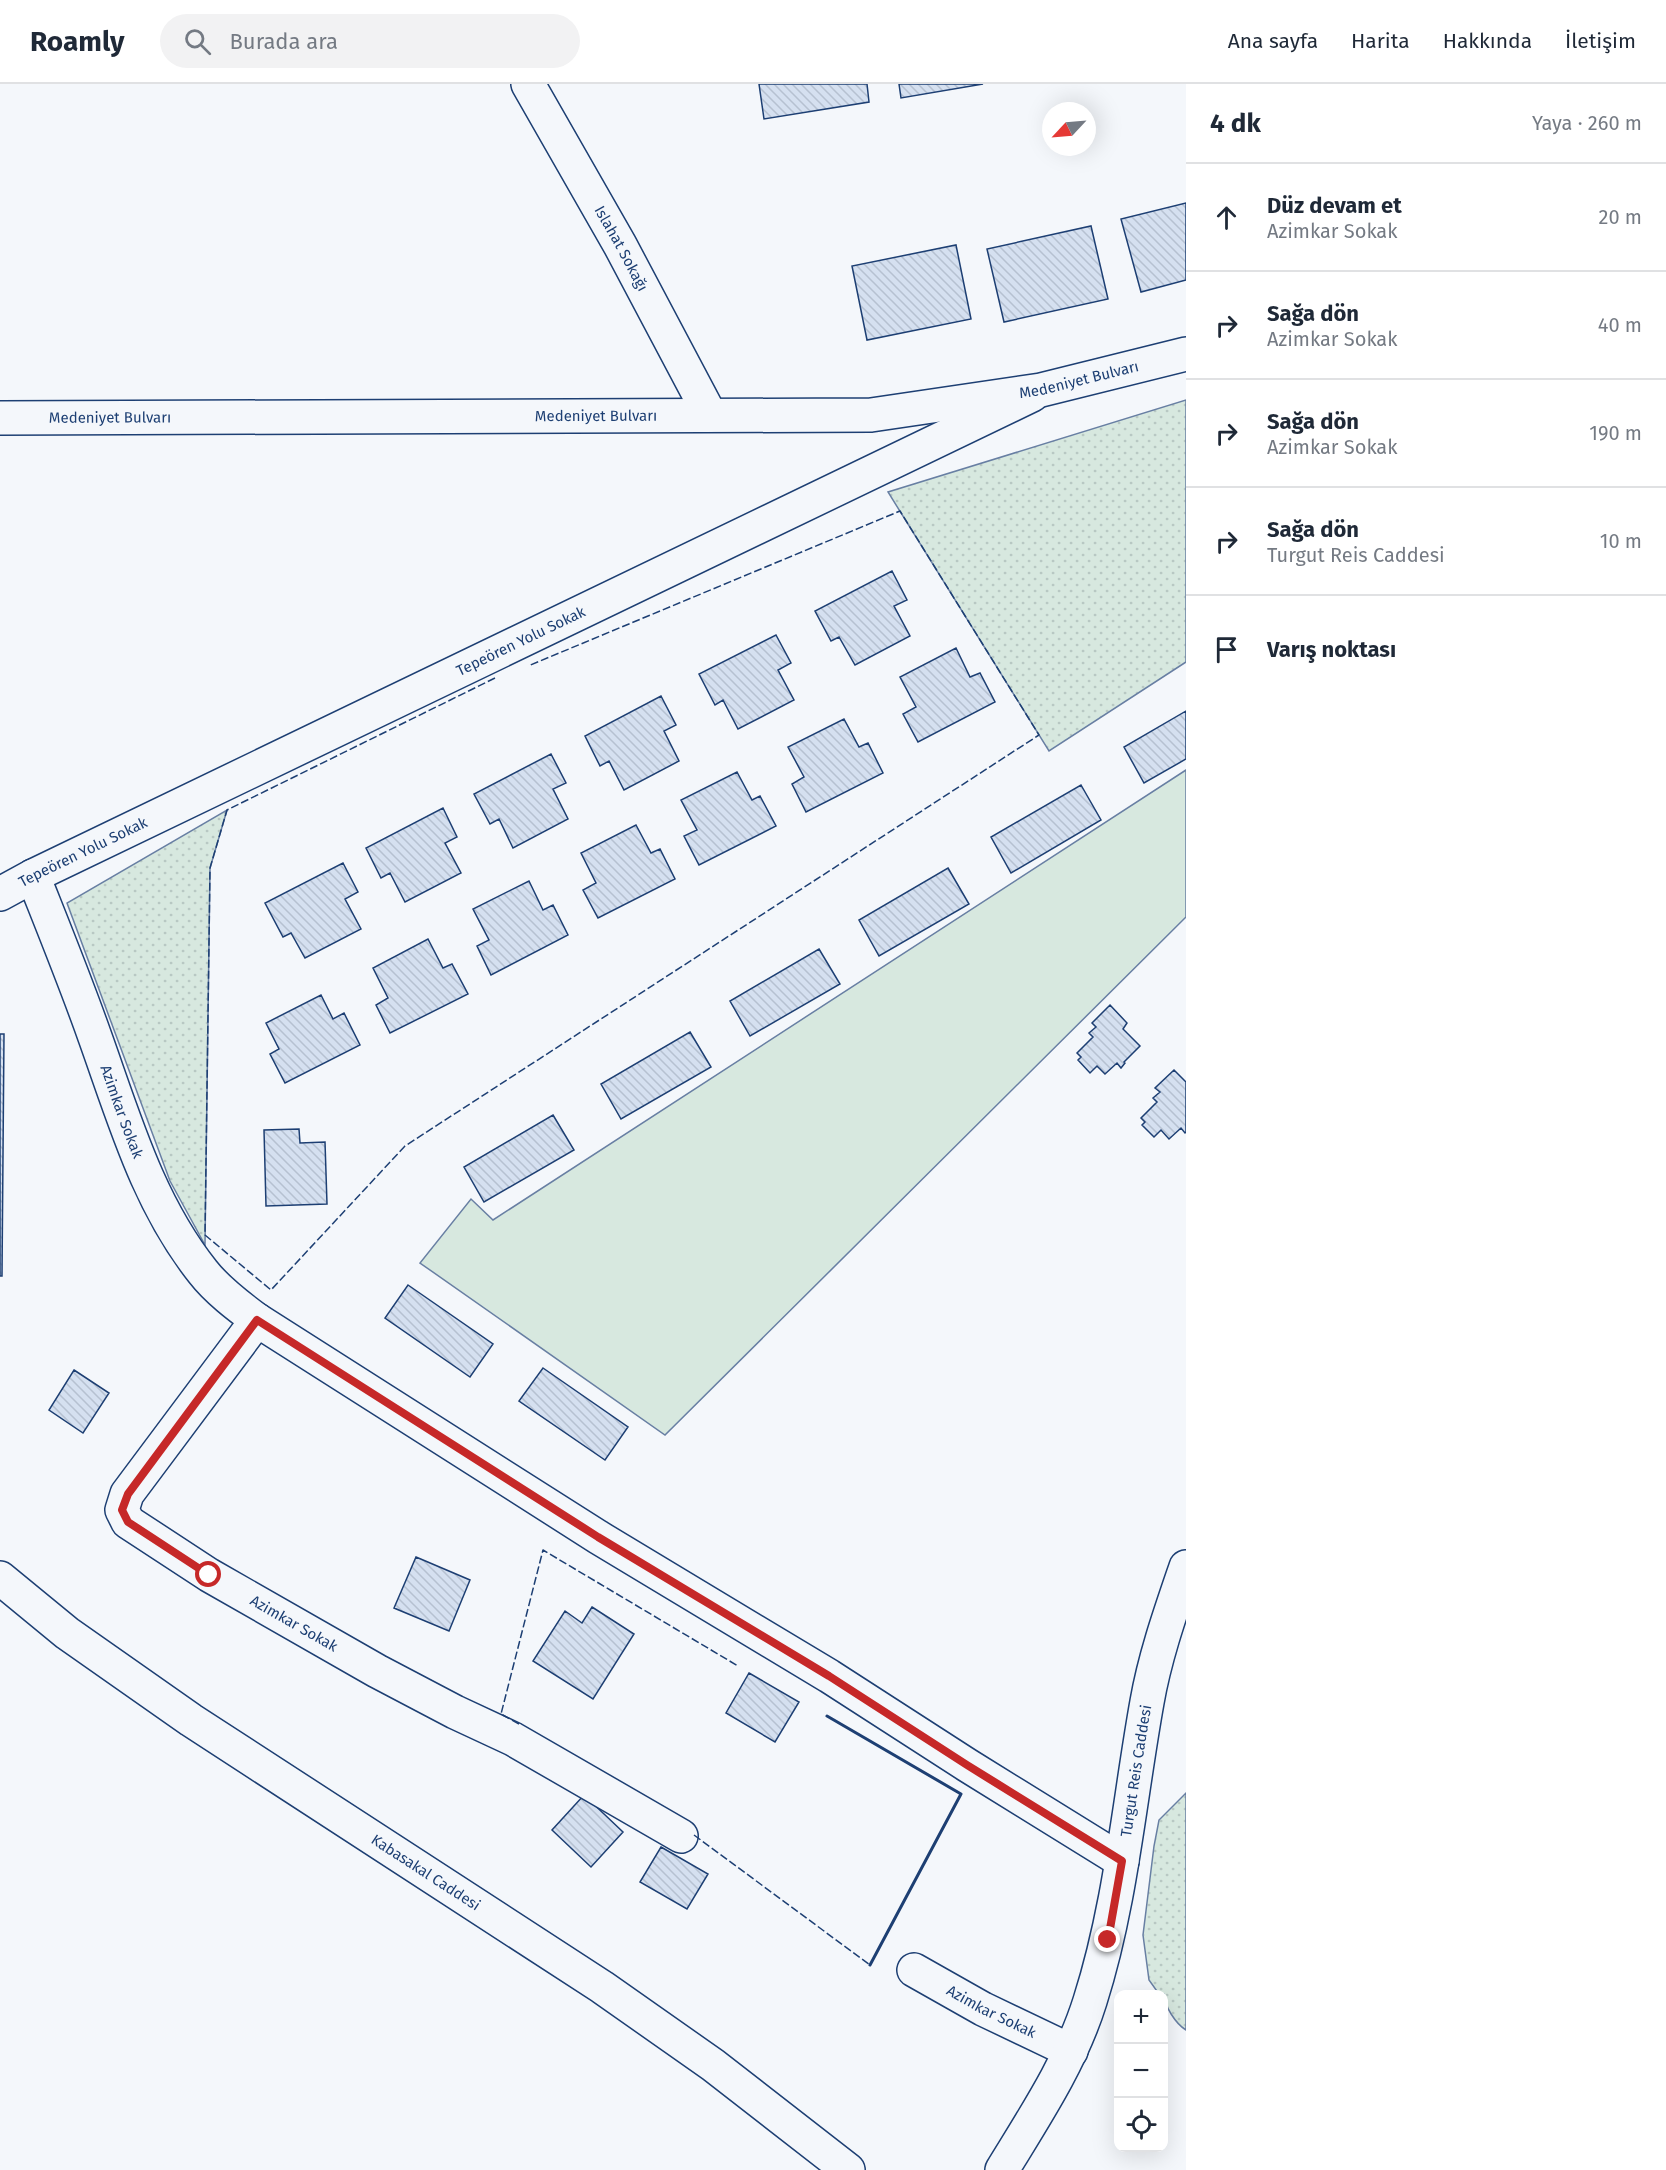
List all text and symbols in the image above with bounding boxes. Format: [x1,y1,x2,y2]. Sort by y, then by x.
search box [160,14,580,68]
text: Roamly [30,25,124,58]
icon: search [181,25,214,58]
text: Burada ara [229,28,338,55]
text: Ana sayfa [1228,28,1318,54]
text: Harita [1351,28,1410,54]
text: Hakkında [1443,28,1532,54]
text: İletişim [1565,28,1636,54]
north arrow [1042,102,1096,156]
text: 4 dk [1210,108,1261,139]
text: Yaya · 260 m [1532,111,1642,135]
text: Düz devam et [1267,192,1402,219]
icon: ahead [1210,201,1243,234]
street label: Islahat Sokağı [590,202,652,294]
text: 20 m [1599,205,1642,229]
text: Azimkar Sokak [1267,219,1397,243]
text: Sağa dön [1267,300,1359,327]
icon: right [1210,309,1243,342]
text: 40 m [1598,313,1642,337]
text: Azimkar Sokak [1267,327,1397,351]
street label: Medeniyet Bulvarı [1018,357,1141,402]
street label: Medeniyet Bulvarı [535,407,657,425]
street label: Medeniyet Bulvarı [49,408,171,427]
text: Sağa dön [1267,408,1359,435]
icon: right [1210,417,1243,450]
text: 190 m [1589,421,1642,445]
text: Azimkar Sokak [1267,435,1397,459]
text: Sağa dön [1267,516,1359,543]
icon: right [1210,525,1243,558]
text: 10 m [1600,529,1642,553]
text: Turgut Reis Caddesi [1267,543,1445,567]
street label: Tepeören Yolu Sokak [453,602,588,680]
icon: arrive [1210,633,1243,666]
text: Varış noktası [1267,636,1396,663]
street label: Tepeören Yolu Sokak [16,813,151,891]
street label: Azimkar Sokak [97,1063,147,1161]
route start [195,1561,221,1587]
street label: Azimkar Sokak [247,1591,341,1656]
street label: Turgut Reis Caddesi [1117,1703,1155,1838]
street label: Kabasakal Caddesi [368,1830,484,1914]
route end [1094,1926,1120,1952]
street label: Azimkar Sokak [944,1981,1039,2042]
map controls [1114,1990,1168,2152]
button: + [1114,1990,1168,2044]
button: − [1114,2044,1168,2098]
button: locate [1114,2098,1168,2152]

